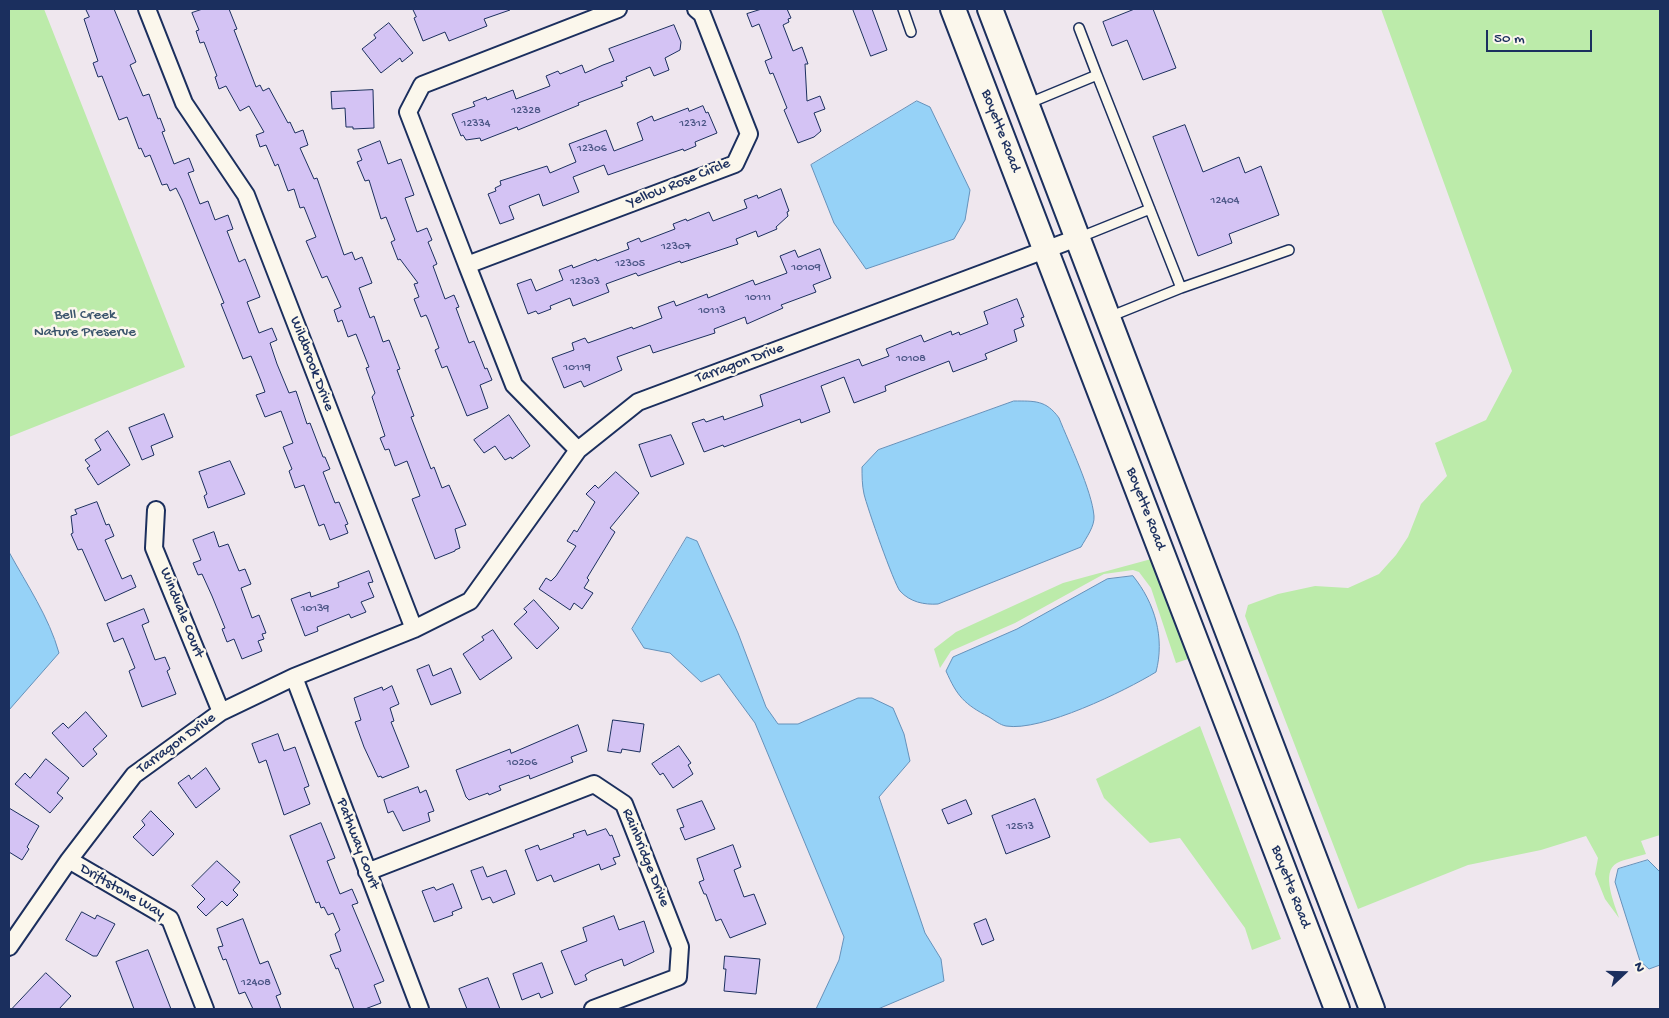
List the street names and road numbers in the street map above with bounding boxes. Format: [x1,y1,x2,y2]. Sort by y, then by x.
street label: Boyette Road [976,87,1024,175]
street label: Yellow Rose Circle [625,155,733,213]
street label: Wildbrook Drive [285,314,337,414]
street label: Tarragon Drive [693,340,787,388]
street label: Boyette Road [1121,465,1169,553]
street label: Windvale Court [155,565,207,661]
street label: Tarragon Drive [134,709,220,779]
street label: Pathway Court [331,796,383,892]
street label: Rainbridge Drive [617,806,673,910]
street label: Boyette Road [1266,843,1314,931]
street label: Driftstone Way [76,860,168,924]

